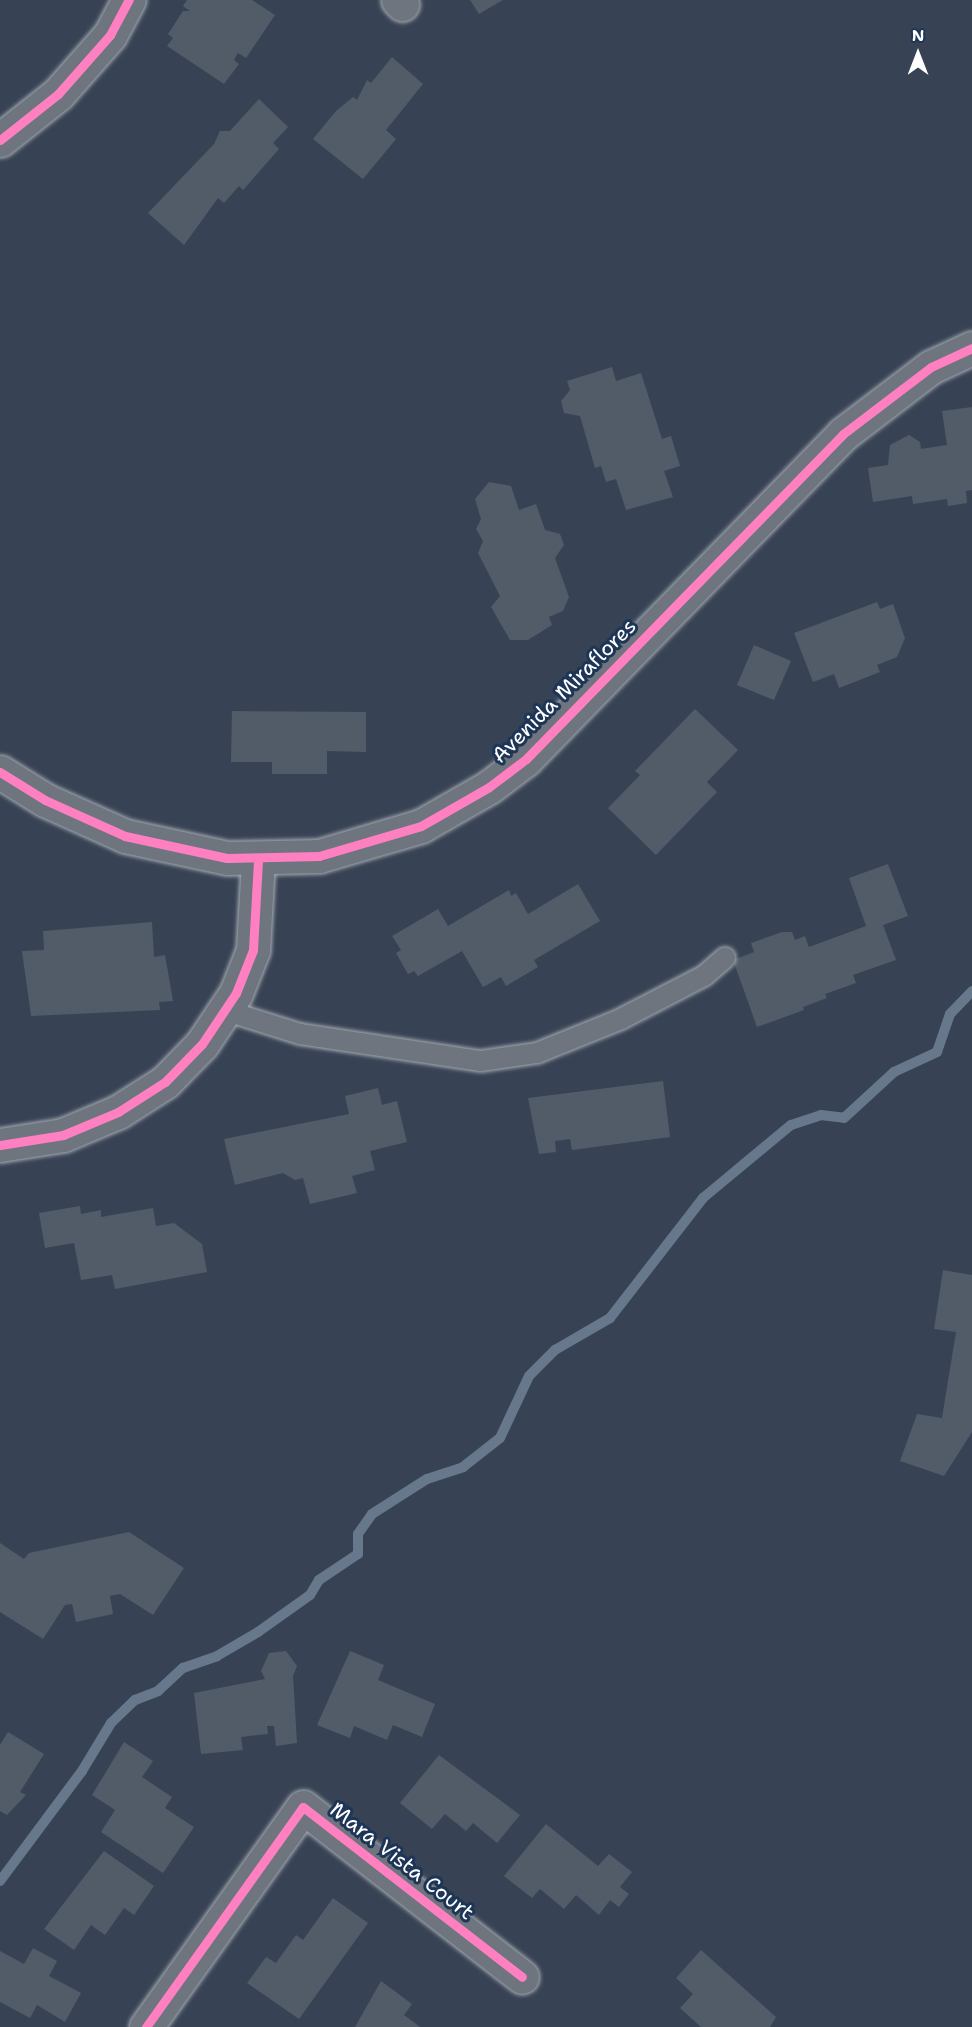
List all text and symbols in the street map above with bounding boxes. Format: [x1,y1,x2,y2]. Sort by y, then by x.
north arrow [888,24,948,84]
text: N [912,25,924,46]
street label: Avenida Miraflores [487,614,641,768]
street label: Mara Vista Court [325,1797,479,1925]

